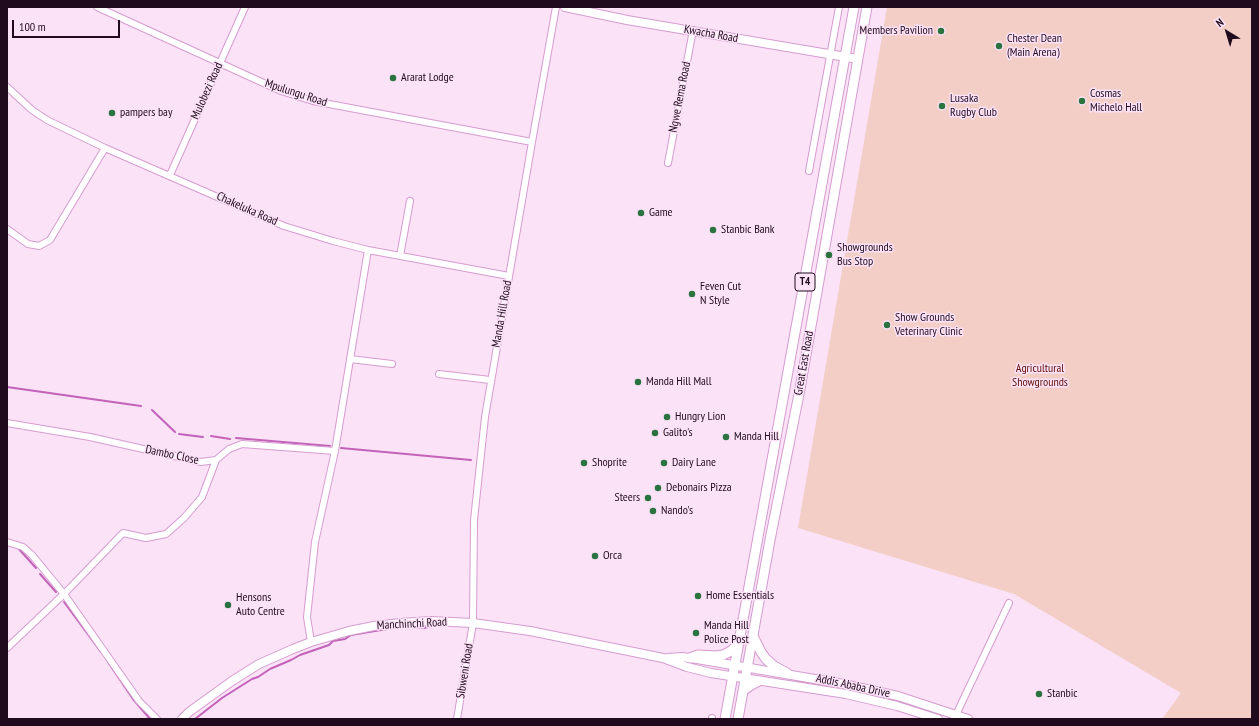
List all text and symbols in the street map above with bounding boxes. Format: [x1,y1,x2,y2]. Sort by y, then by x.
scale bar [14,12,122,38]
north arrow [1207,12,1247,52]
text: N [1213,15,1226,30]
text: 100 m [19,19,46,34]
street label: Kwacha Road [683,22,739,46]
place label: Members Pavilion [860,24,933,38]
marker: Members Pavilion [936,26,946,36]
place label: Chester Dean (Main Arena) [1007,32,1062,60]
marker: Chester Dean (Main Arena) [994,41,1004,51]
street label: Mulobezi Road [188,60,226,122]
street label: Ngwe Rema Road [666,60,694,134]
place label: Ararat Lodge [401,71,454,85]
marker: Ararat Lodge [388,73,398,83]
street label: Mpulungu Road [263,76,329,110]
place label: Cosmas Michelo Hall [1090,87,1142,115]
place label: Lusaka Rugby Club [950,92,997,120]
marker: Cosmas Michelo Hall [1077,96,1087,106]
marker: Lusaka Rugby Club [937,101,947,111]
place label: pampers bay [120,106,172,120]
marker: pampers bay [107,108,117,118]
street label: Chakeluka Road [214,189,280,229]
place label: Game [649,206,672,220]
marker: Game [636,208,646,218]
place label: Stanbic Bank [721,223,775,237]
marker: Stanbic Bank [708,225,718,235]
place label: Showgrounds Bus Stop [837,241,893,269]
marker: Showgrounds Bus Stop [824,250,834,260]
road number: T4 [795,273,815,291]
street label: Manda Hill Road [489,279,515,349]
place label: Feven Cut N Style [700,280,741,308]
marker: Feven Cut N Style [687,289,697,299]
place label: Show Grounds Veterinary Clinic [895,311,962,339]
marker: Show Grounds Veterinary Clinic [882,320,892,330]
street label: Great East Road [791,330,817,396]
park label: Agricultural Showgrounds [1012,362,1068,390]
place label: Manda Hill Mall [646,375,711,389]
marker: Manda Hill Mall [633,377,643,387]
place label: Hungry Lion [675,410,725,424]
marker: Hungry Lion [662,412,672,422]
place label: Galito's [663,426,693,440]
marker: Galito's [650,428,660,438]
place label: Manda Hill [734,430,779,444]
marker: Manda Hill [721,432,731,442]
street label: Dambo Close [144,442,200,468]
place label: Shoprite [592,456,627,470]
place label: Dairy Lane [672,456,716,470]
marker: Shoprite [579,458,589,468]
marker: Dairy Lane [659,458,669,468]
place label: Debonairs Pizza [666,481,732,495]
marker: Debonairs Pizza [653,483,663,493]
place label: Steers [615,491,640,505]
marker: Steers [643,493,653,503]
place label: Nando's [661,504,693,518]
marker: Nando's [648,506,658,516]
place label: Orca [603,549,622,563]
marker: Orca [590,551,600,561]
place label: Home Essentials [706,589,774,603]
place label: Hensons Auto Centre [236,591,285,619]
marker: Home Essentials [693,591,703,601]
marker: Hensons Auto Centre [223,600,233,610]
street label: Manchinchi Road [377,615,447,633]
place label: Manda Hill Police Post [704,619,749,647]
marker: Manda Hill Police Post [691,628,701,638]
street label: Sibweni Road [454,642,476,700]
street label: Addis Ababa Drive [815,671,891,701]
place label: Stanbic [1047,687,1078,701]
marker: Stanbic [1034,689,1044,699]

